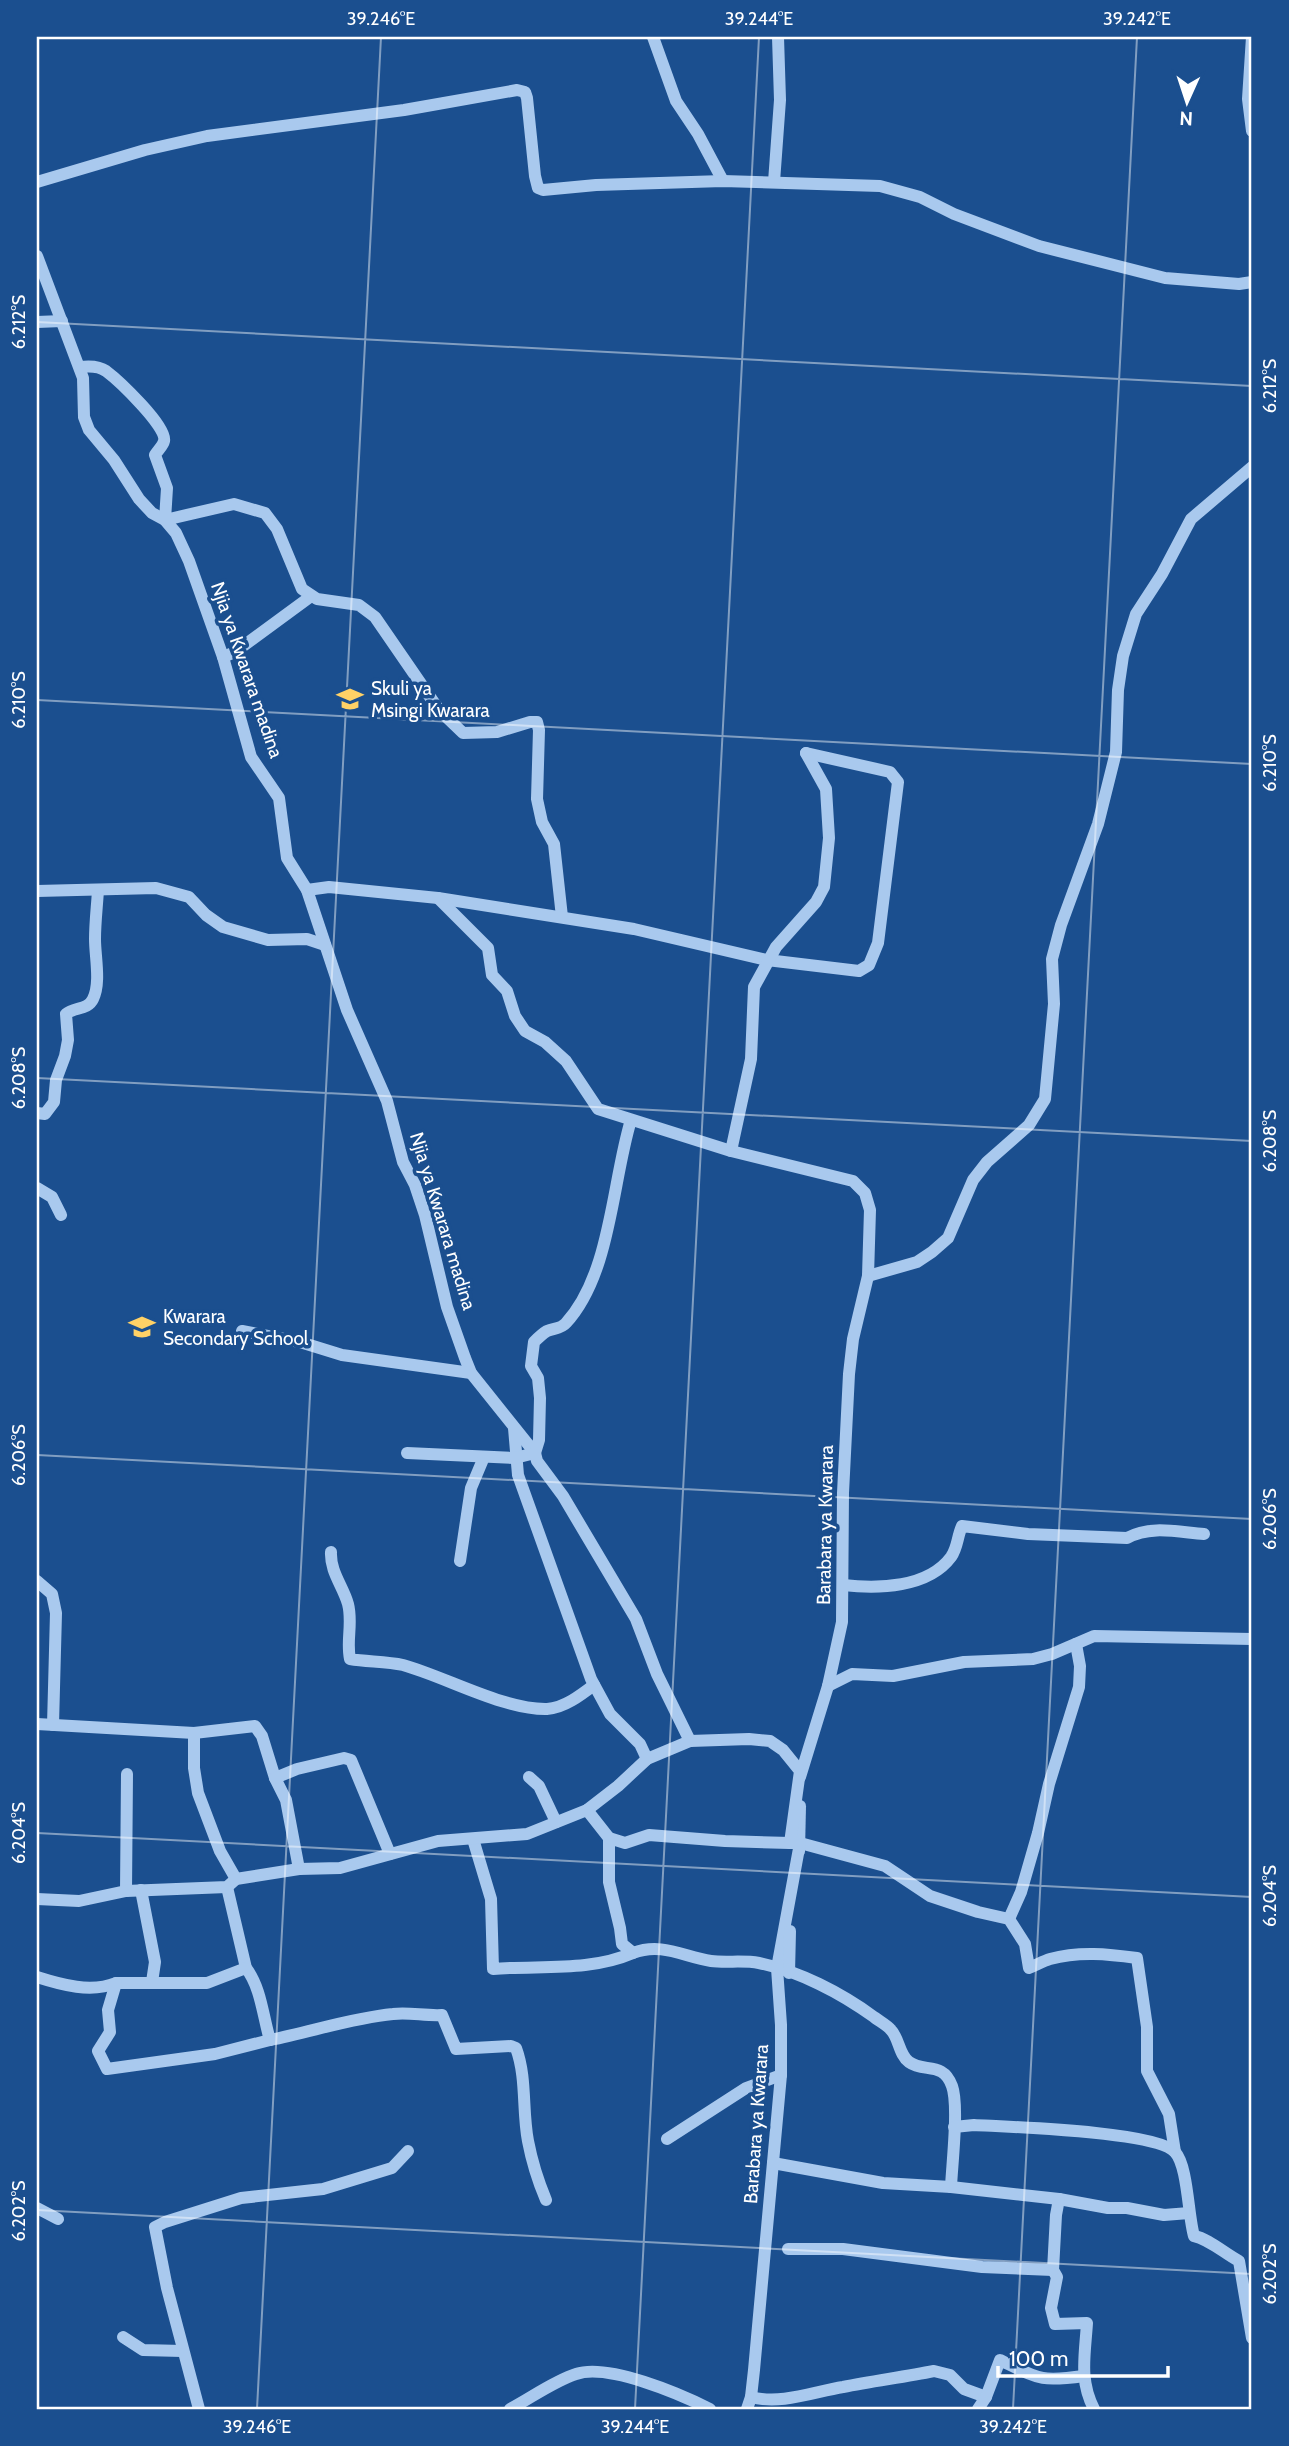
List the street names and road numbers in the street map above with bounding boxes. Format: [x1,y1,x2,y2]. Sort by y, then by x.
street label: Njia ya Kwarara madina [206,579,288,761]
street label: Njia ya Kwarara madina [405,1129,481,1313]
street label: Barabara ya Kwarara [812,1445,838,1605]
street label: Barabara ya Kwarara [739,2043,773,2205]

